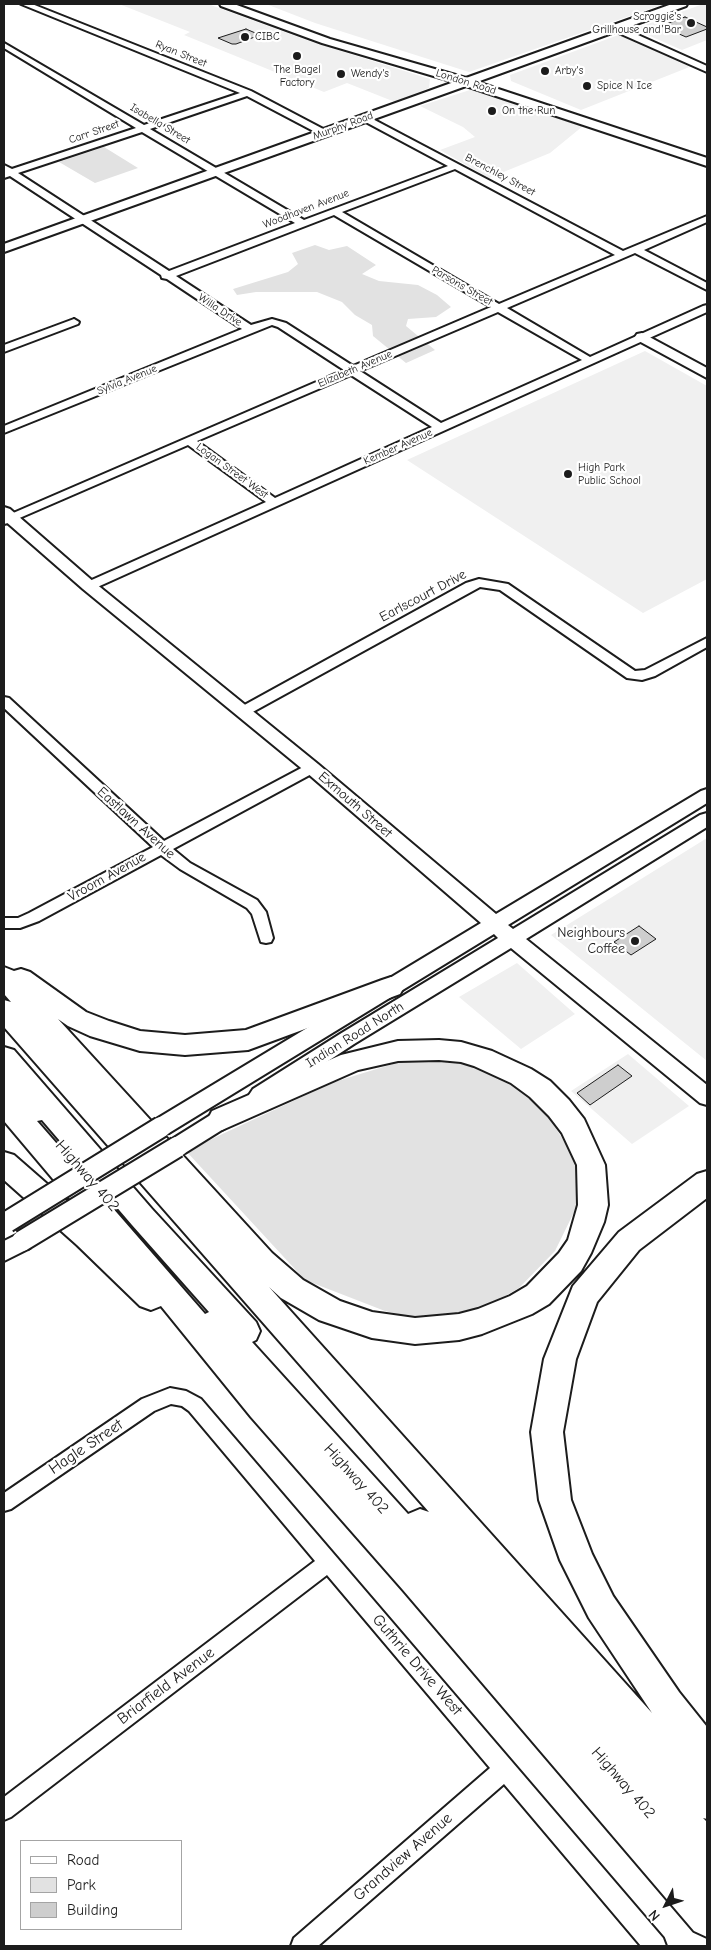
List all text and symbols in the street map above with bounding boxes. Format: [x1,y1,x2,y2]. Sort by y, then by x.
place label: Scroggie's Grillhouse and Bar [592,10,681,36]
marker: Scroggie's Grillhouse and Bar [685,17,697,29]
place label: CIBC [255,30,280,44]
marker: CIBC [239,31,251,43]
street label: Ryan Street [153,38,209,70]
marker: The Bagel Factory [291,50,303,62]
place label: The Bagel Factory [273,63,321,89]
place label: Arby's [555,64,583,78]
marker: Arby's [539,65,551,77]
place label: Wendy's [351,67,389,81]
street label: London Road [434,67,498,97]
marker: Wendy's [335,68,347,80]
place label: Spice N Ice [597,79,652,93]
marker: Spice N Ice [581,80,593,92]
street label: Isabella Street [128,101,192,147]
place label: On the Run [502,104,555,118]
marker: On the Run [486,105,498,117]
street label: Murphy Road [311,109,375,143]
street label: Carr Street [67,117,121,147]
street label: Brenchley Street [463,151,537,199]
street label: Woodhaven Avenue [261,186,351,232]
street label: Parsons Street [429,263,495,309]
street label: Willa Drive [195,291,245,329]
street label: Elizabeth Avenue [316,347,394,391]
street label: Sylvia Avenue [95,362,159,398]
street label: Kember Avenue [362,426,434,468]
street label: Logan Street West [193,440,271,502]
place label: High Park Public School [578,461,641,487]
marker: High Park Public School [562,468,574,480]
street label: Earlscourt Drive [377,566,469,626]
street label: Exmouth Street [315,768,395,842]
street label: Eastlawn Avenue [94,784,178,862]
street label: Vroom Avenue [65,849,149,905]
place label: Neighbours Coffee [557,925,625,958]
marker: Neighbours Coffee [629,935,641,947]
street label: Indian Road North [303,998,407,1072]
street label: Highway 402 [51,1136,123,1216]
street label: Hagle Street [45,1415,127,1479]
street label: Highway 402 [319,1440,393,1518]
street label: Guthrie Drive West [368,1610,466,1720]
street label: Briarfield Avenue [114,1643,218,1729]
street label: Highway 402 [587,1743,659,1823]
street label: Grandview Avenue [350,1809,456,1905]
legend [20,1840,182,1930]
text: Road [67,1851,99,1869]
text: Park [67,1876,96,1894]
north arrow [641,1880,691,1930]
text: Building [67,1901,118,1919]
text: N [645,1906,664,1924]

